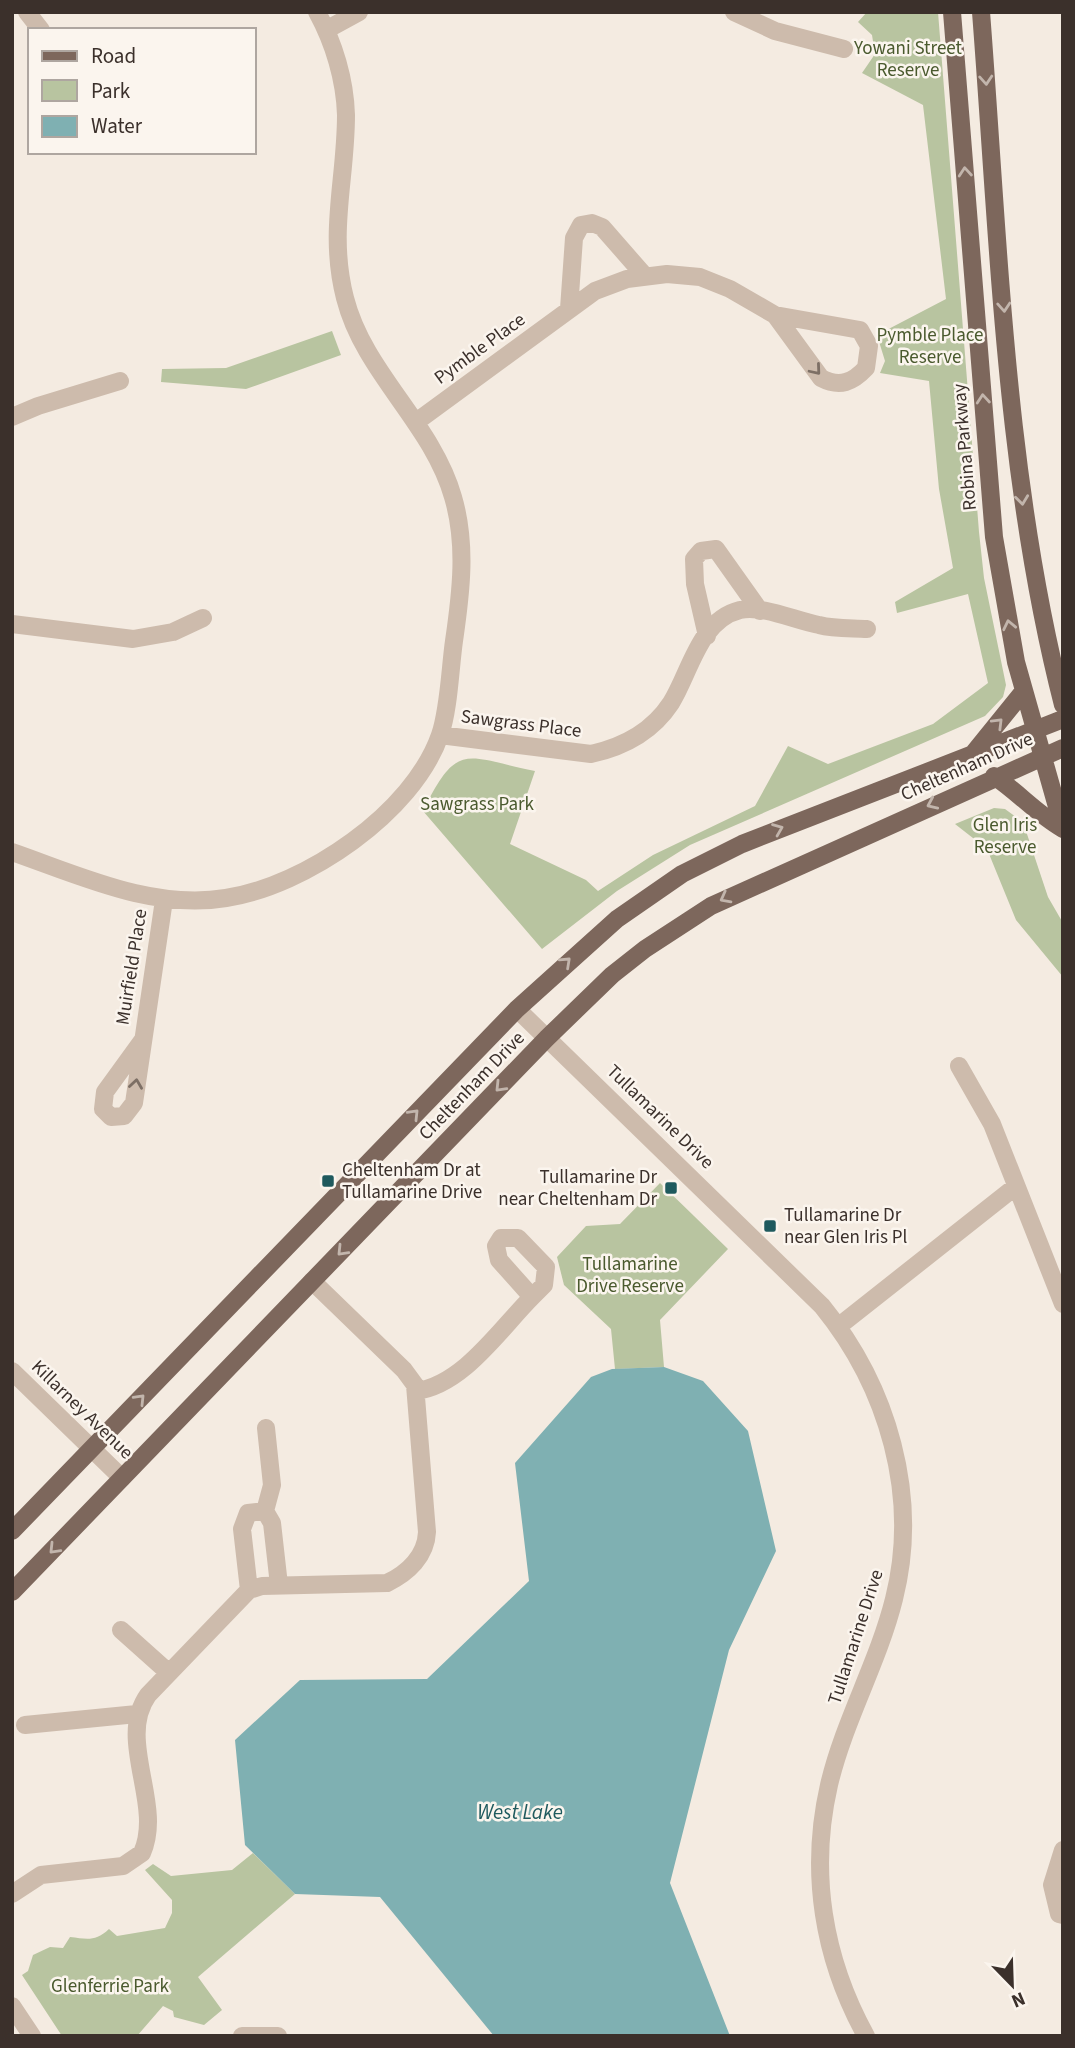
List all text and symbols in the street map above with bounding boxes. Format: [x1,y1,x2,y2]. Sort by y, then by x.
legend [28,28,256,154]
park label: Yowani Street Reserve [853,35,963,84]
text: Road [91,41,136,71]
one-way arrow [978,75,993,86]
text: Park [91,76,131,106]
text: Water [91,111,143,141]
one-way arrow [958,167,973,178]
one-way arrow [996,302,1011,313]
street label: Pymble Place [429,307,531,391]
park label: Pymble Place Reserve [877,322,983,371]
one-way arrow [807,362,820,375]
street label: Robina Parkway [946,382,984,512]
one-way arrow [976,393,991,404]
one-way arrow [1015,495,1030,506]
one-way arrow [1002,619,1017,631]
street label: Sawgrass Place [459,703,583,745]
one-way arrow [989,718,1002,731]
street label: Cheltenham Drive [897,726,1037,808]
park label: Sawgrass Park [420,791,535,818]
one-way arrow [927,796,939,810]
park label: Glen Iris Reserve [973,812,1037,861]
one-way arrow [772,824,784,838]
one-way arrow [720,890,732,904]
street label: Muirfield Place [110,907,154,1027]
one-way arrow [558,958,571,971]
street label: Cheltenham Drive [413,1026,531,1146]
street label: Tullamarine Drive [600,1059,720,1175]
one-way arrow [129,1079,144,1090]
one-way arrow [495,1079,508,1092]
one-way arrow [406,1110,419,1123]
place label: Cheltenham Dr at Tullamarine Drive [342,1157,482,1206]
place label: Tullamarine Dr near Cheltenham Dr [498,1164,657,1213]
marker: Cheltenham Dr at Tullamarine Drive [320,1173,336,1189]
marker: Tullamarine Dr near Cheltenham Dr [663,1180,679,1196]
place label: Tullamarine Dr near Glen Iris Pl [784,1202,907,1251]
marker: Tullamarine Dr near Glen Iris Pl [762,1218,778,1234]
one-way arrow [337,1242,350,1255]
park label: Tullamarine Drive Reserve [576,1251,684,1300]
street label: Killarney Avenue [25,1354,139,1466]
one-way arrow [131,1394,144,1407]
one-way arrow [49,1541,62,1554]
street label: Tullamarine Drive [821,1566,891,1708]
water label: West Lake [477,1797,563,1827]
north arrow [977,1950,1047,2020]
park label: Glenferrie Park [51,1973,169,2000]
text: N [1007,1984,1029,2014]

